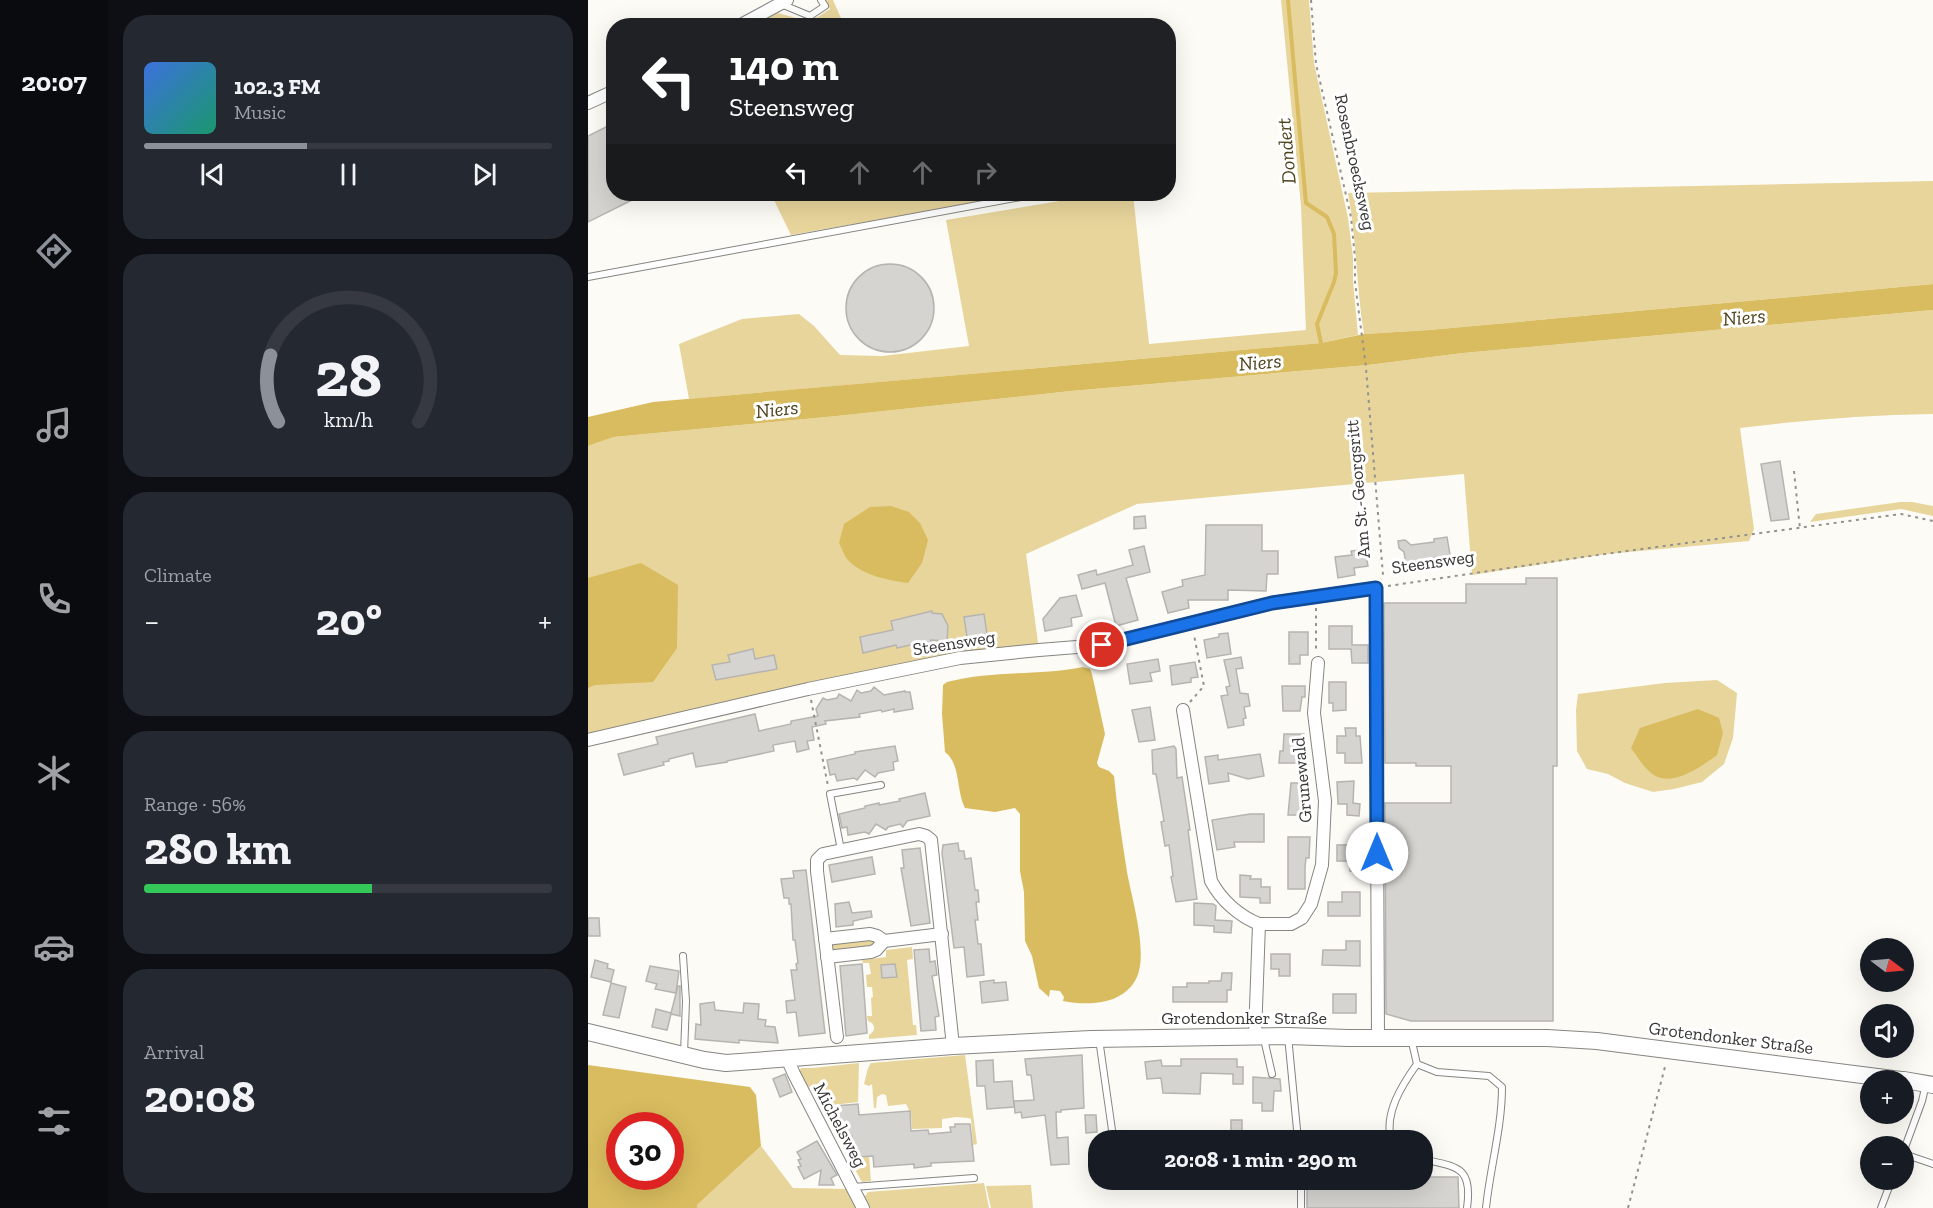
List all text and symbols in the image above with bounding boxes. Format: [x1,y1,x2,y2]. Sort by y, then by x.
text: 140 m [729,40,839,91]
icon: left [630,42,708,120]
text: 20:07 [21,66,87,98]
text: 102.3 FM [234,73,321,100]
text: Steensweg [729,91,854,123]
street label: Rosenbroecksweg [1330,92,1380,232]
text: Music [234,100,286,124]
water label: Dondert [1271,117,1301,185]
icon: left [780,156,813,189]
icon: ahead [843,156,876,189]
icon: ahead [906,156,939,189]
icon: right [969,156,1002,189]
icon: previous [196,158,229,191]
icon: pause [332,158,365,191]
icon: next [468,158,501,191]
icon: directions [33,230,75,272]
water label: Niers [1722,303,1766,331]
text: 28 [314,338,382,413]
water label: Niers [1238,348,1282,376]
water label: Niers [754,395,800,423]
icon: music [33,404,75,446]
text: km/h [324,408,372,433]
street label: Am St.-Georgsritt [1341,418,1375,559]
street label: Steensweg [1390,545,1476,579]
text: Climate [144,563,212,587]
icon: phone [33,578,75,620]
text: 20° [316,593,382,647]
text: − [144,601,159,640]
text: + [538,601,552,640]
pin [1076,619,1127,670]
street label: Steensweg [911,626,997,660]
icon: arrive [1085,628,1118,661]
street label: Grunewald [1287,736,1317,824]
icon: climate [33,752,75,794]
text: Range · 56% [144,792,246,816]
position arrow [1345,821,1409,885]
text: 280 km [144,822,291,876]
icon: car [33,926,75,968]
north arrow [1860,938,1914,992]
map controls [1860,938,1914,1190]
button: sound [1860,1004,1914,1058]
street label: Grotendonker Straße [1161,1007,1327,1029]
street label: Grotendonker Straße [1647,1017,1815,1059]
text: Arrival [144,1040,204,1064]
text: 20:08 [144,1070,255,1124]
button: + [1860,1070,1914,1124]
street label: Michelsweg [809,1079,871,1171]
icon: filters [33,1100,75,1142]
speed limit sign: 30 [606,1112,684,1190]
button: − [1860,1136,1914,1190]
text: 20:08 · 1 min · 290 m [1164,1146,1357,1173]

